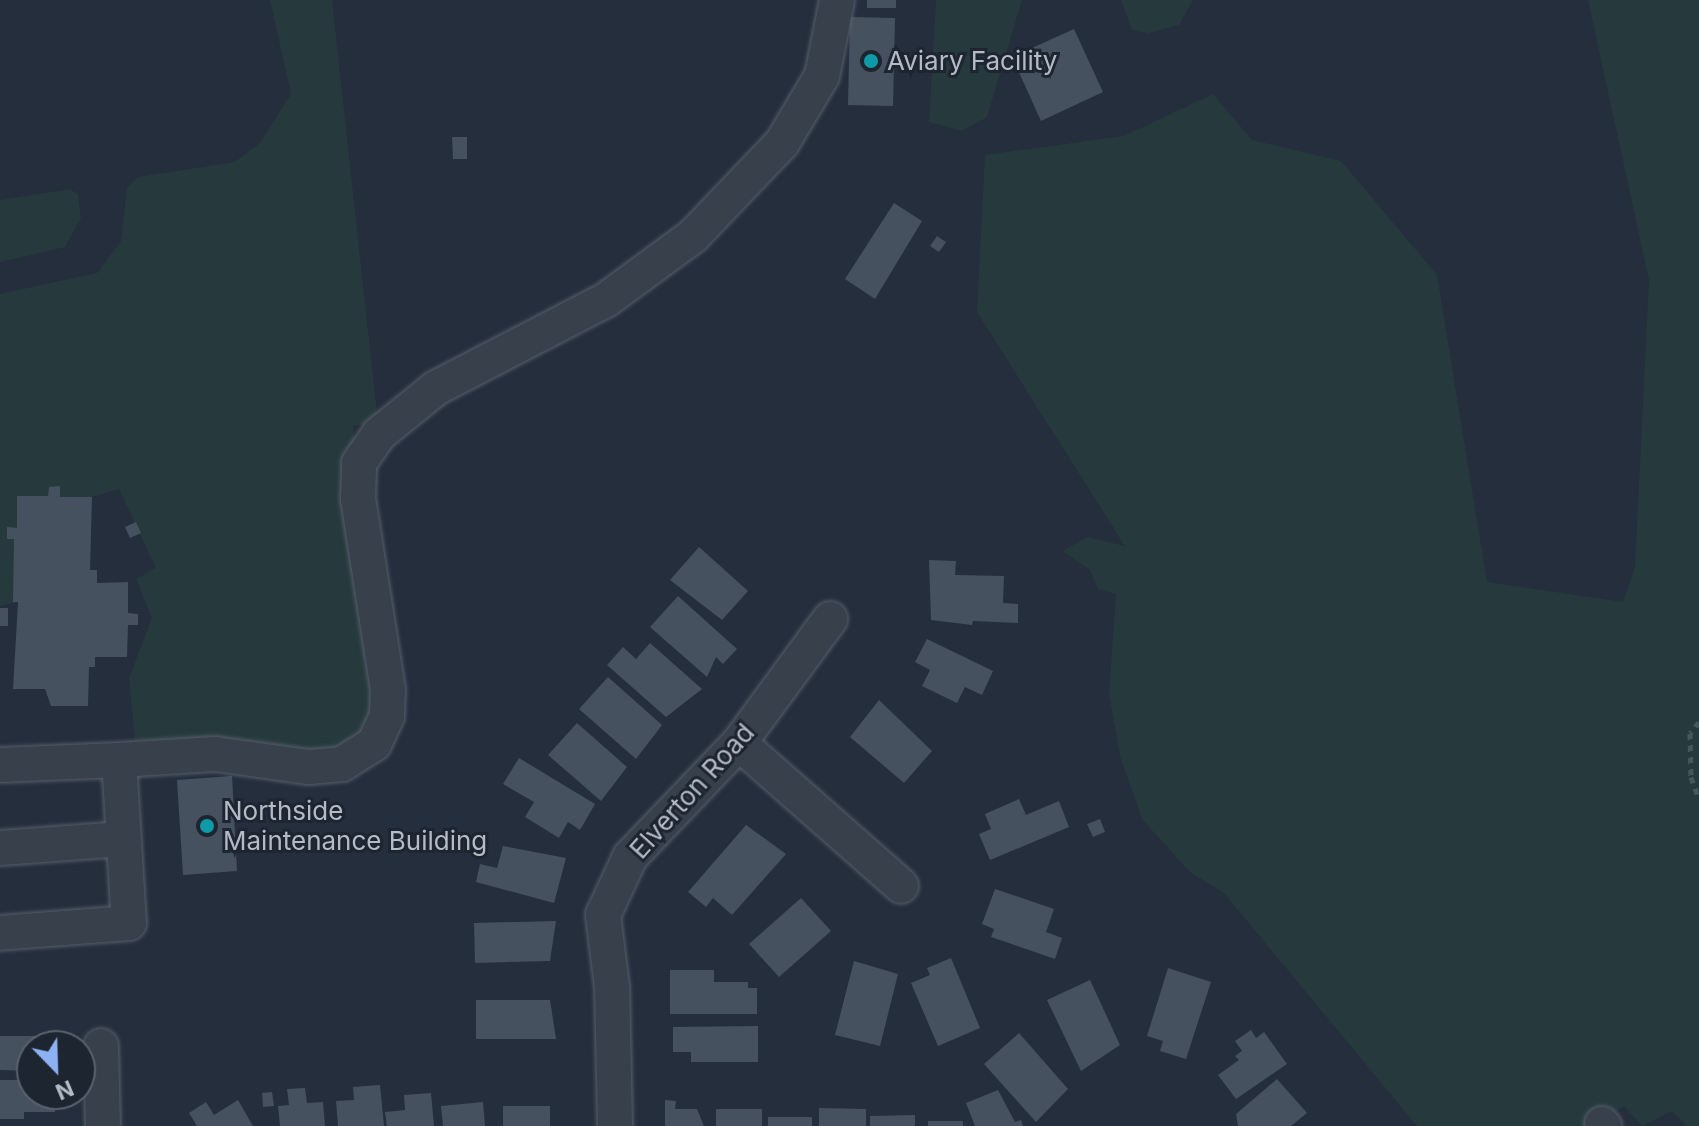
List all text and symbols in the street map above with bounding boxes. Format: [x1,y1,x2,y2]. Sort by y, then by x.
place label: Aviary Facility [887,45,1057,77]
marker: Aviary Facility [862,52,880,70]
street label: Elverton Road [623,717,761,865]
place label: Northside Maintenance Building [223,795,487,856]
marker: Northside Maintenance Building [198,817,216,835]
north arrow [16,1030,96,1110]
text: N [52,1075,77,1105]

